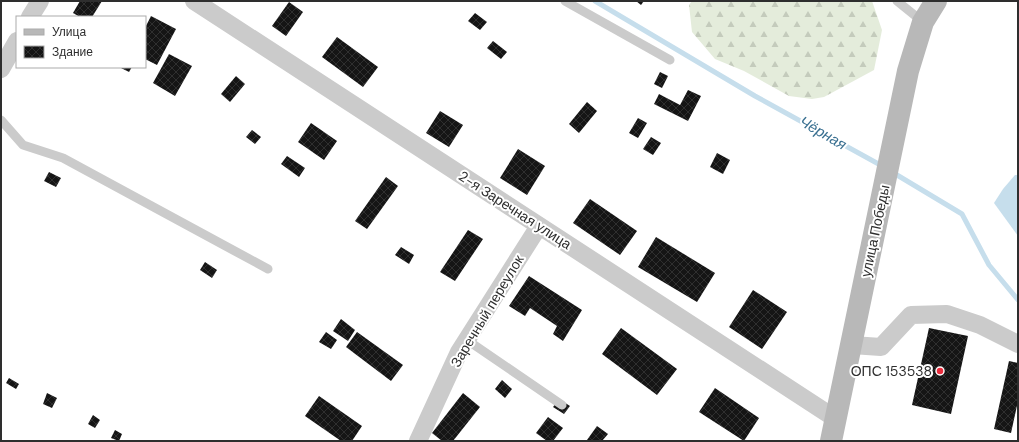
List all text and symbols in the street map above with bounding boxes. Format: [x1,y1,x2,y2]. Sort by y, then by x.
legend [16,16,146,68]
text: Улица [52,24,86,40]
text: Здание [52,44,93,60]
water label: Чёрная [796,111,850,155]
street label: 2-я Заречная улица [455,167,575,253]
street label: улица Победы [856,183,894,279]
street label: Заречный переулок [446,251,528,370]
place label: ОПС 153538 [851,362,932,380]
marker: ОПС 153538 [935,366,945,376]

